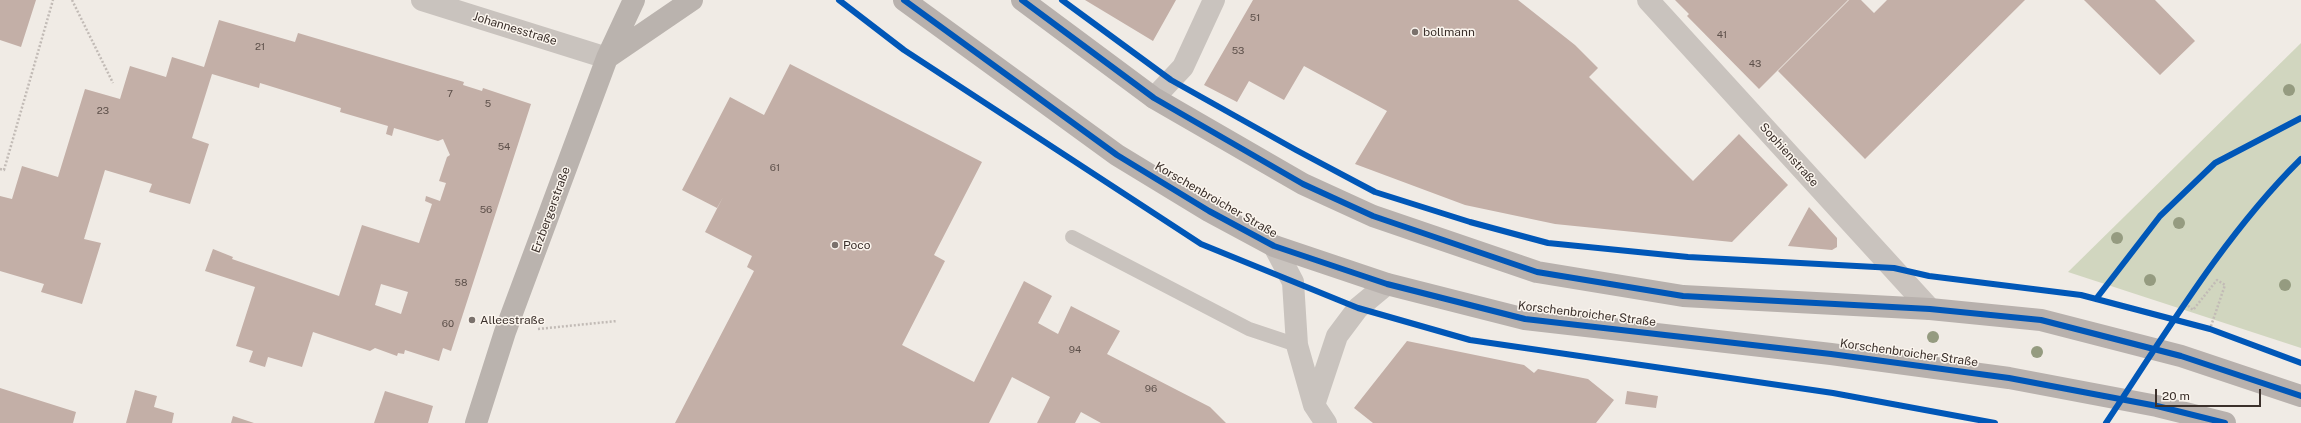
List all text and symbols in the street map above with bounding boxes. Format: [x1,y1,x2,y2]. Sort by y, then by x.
street label: Johannesstraße [471,9,559,49]
house number: 51 [1250,12,1260,24]
place label: bollmann [1423,25,1475,39]
marker: bollmann [1410,27,1420,37]
house number: 41 [1717,29,1727,41]
house number: 21 [255,41,265,53]
house number: 53 [1232,45,1244,57]
house number: 43 [1749,58,1761,70]
house number: 7 [447,88,453,100]
house number: 5 [485,98,491,110]
house number: 23 [97,105,109,117]
street label: Sophienstraße [1757,120,1821,190]
house number: 54 [498,141,510,153]
street label: Korschenbroicher Straße [1152,159,1280,241]
house number: 61 [770,162,780,174]
street label: Erzbergerstraße [529,165,573,255]
house number: 56 [480,204,492,216]
place label: Poco [843,238,871,252]
marker: Poco [830,240,840,250]
house number: 58 [455,277,467,289]
street label: Korschenbroicher Straße [1517,298,1657,330]
place label: Alleestraße [480,313,544,327]
marker: Alleestraße [467,315,477,325]
house number: 60 [442,318,454,330]
street label: Korschenbroicher Straße [1839,336,1979,370]
house number: 94 [1069,344,1081,356]
scale bar [2157,381,2263,407]
house number: 96 [1145,383,1157,395]
text: 20 m [2162,389,2190,403]

